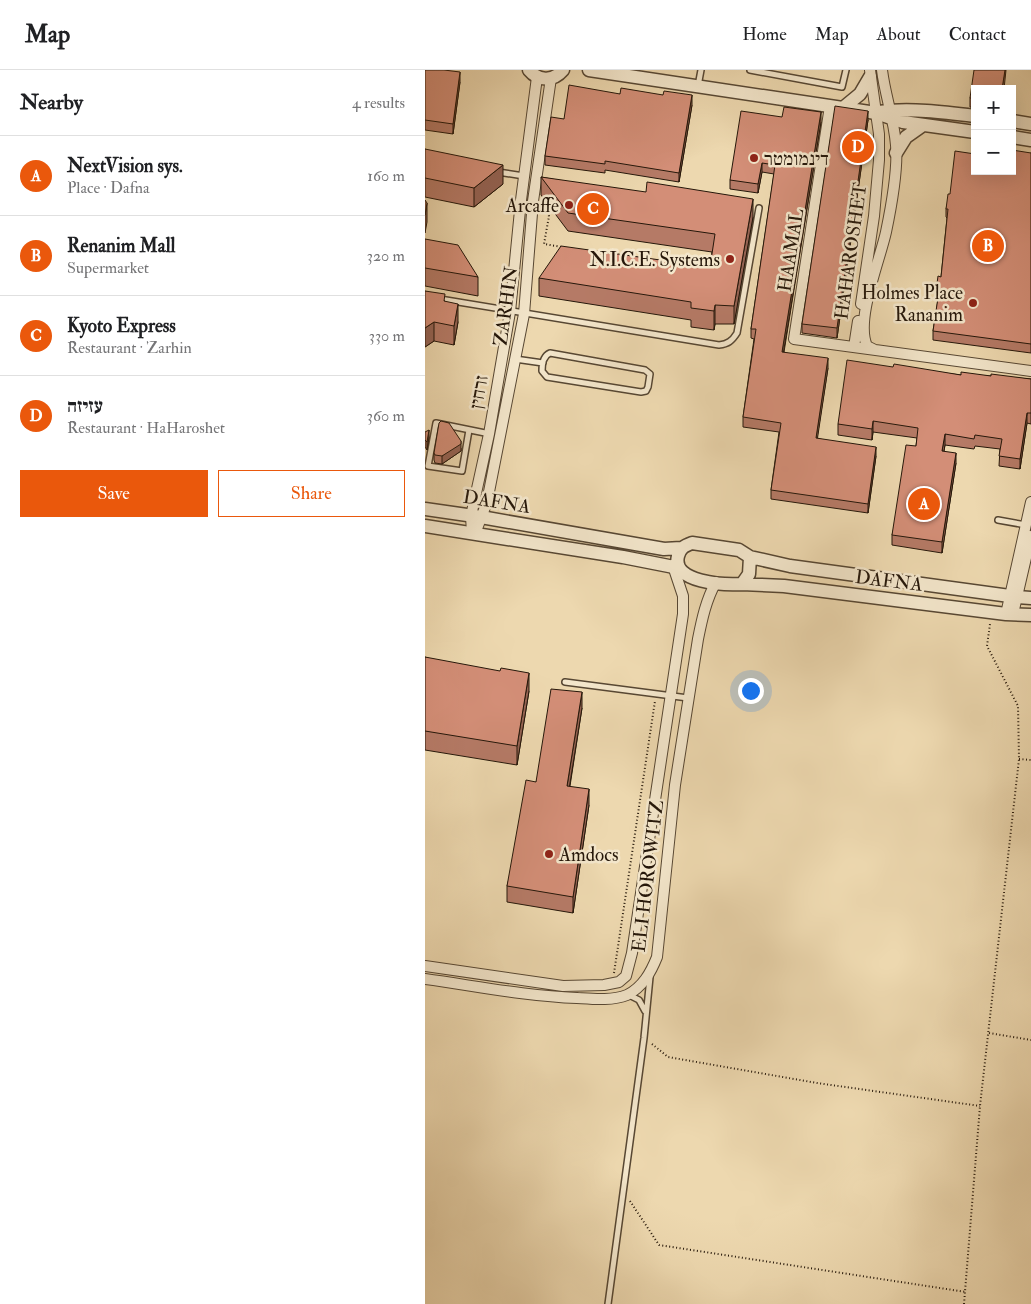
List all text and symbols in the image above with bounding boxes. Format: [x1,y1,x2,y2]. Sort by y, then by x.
text: Map [25,19,70,50]
text: Home [742,23,787,46]
text: Map [815,23,849,46]
text: About [877,23,921,46]
text: Contact [949,23,1006,46]
map controls [971,85,1016,175]
button: + [971,85,1016,130]
text: Nearby [20,89,83,116]
text: 4 results [352,93,405,113]
pin: D [842,128,874,166]
button: − [971,130,1016,175]
place label: דינמומטר [764,147,829,171]
marker: דינמומטר [748,152,760,164]
text: NextVision sys. [67,154,183,178]
text: A [31,166,41,186]
text: 160 m [367,166,405,186]
text: Place · Dafna [67,178,150,198]
street label: HAHAROSHET [830,181,872,321]
pin: C [577,190,609,228]
place label: Arcaffe [505,194,559,218]
marker: Arcaffe [563,199,575,211]
street label: HAAMAL [773,207,809,293]
pin: B [972,227,1004,265]
text: Renanim Mall [67,234,175,258]
text: B [31,246,41,266]
text: 320 m [367,246,405,266]
place label: N.I.C.E. Systems [589,248,720,272]
marker: N.I.C.E. Systems [724,253,736,265]
text: Supermarket [67,258,149,278]
street label: ZARHIN [489,265,523,348]
place label: Holmes Place Rananim [861,281,963,327]
marker: Holmes Place Rananim [967,297,979,309]
text: Kyoto Express [67,314,176,338]
text: C [30,326,42,346]
text: 330 m [369,326,405,346]
text: Restaurant · Zarhin [67,338,192,358]
street label: זרחין [464,373,494,411]
text: עזיזה [67,394,103,418]
text: D [29,406,43,426]
text: 360 m [367,406,405,426]
text: Restaurant · HaHaroshet [67,418,225,438]
button: Save [20,470,208,517]
button: Share [218,470,405,517]
street label: DAFNA [461,485,532,519]
pin: A [908,485,940,523]
street label: DAFNA [854,565,924,597]
your location [738,678,764,704]
street label: ELI HOROWITZ [627,799,669,954]
place label: Amdocs [558,843,618,867]
marker: Amdocs [543,848,555,860]

